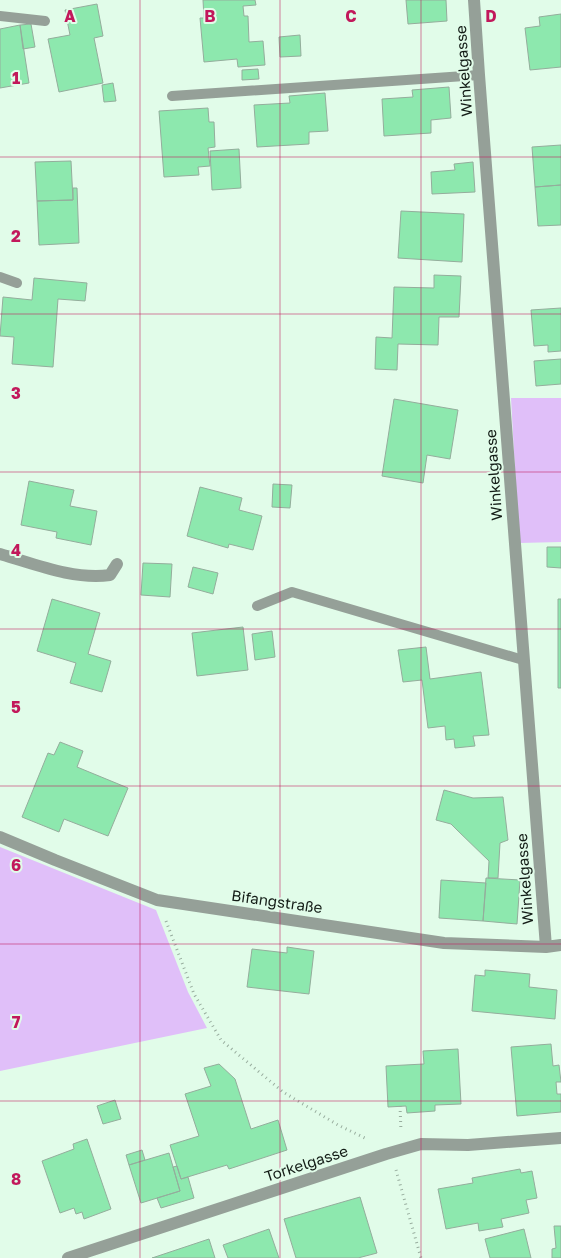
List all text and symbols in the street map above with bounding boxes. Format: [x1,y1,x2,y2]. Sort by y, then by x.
text: A [64,6,76,26]
text: B [204,6,216,26]
text: C [345,6,357,26]
text: D [485,6,497,26]
street label: Winkelgasse [451,24,475,117]
text: 1 [12,68,20,88]
text: 2 [11,226,21,246]
text: 3 [11,383,21,403]
street label: Winkelgasse [481,428,505,521]
text: 4 [11,540,21,560]
text: 5 [11,697,21,717]
street label: Winkelgasse [512,832,536,925]
text: 6 [11,855,21,875]
street label: Bifangstraße [230,886,324,916]
text: 7 [12,1012,21,1032]
street label: Torkelgasse [262,1141,350,1185]
text: 8 [11,1169,21,1189]

